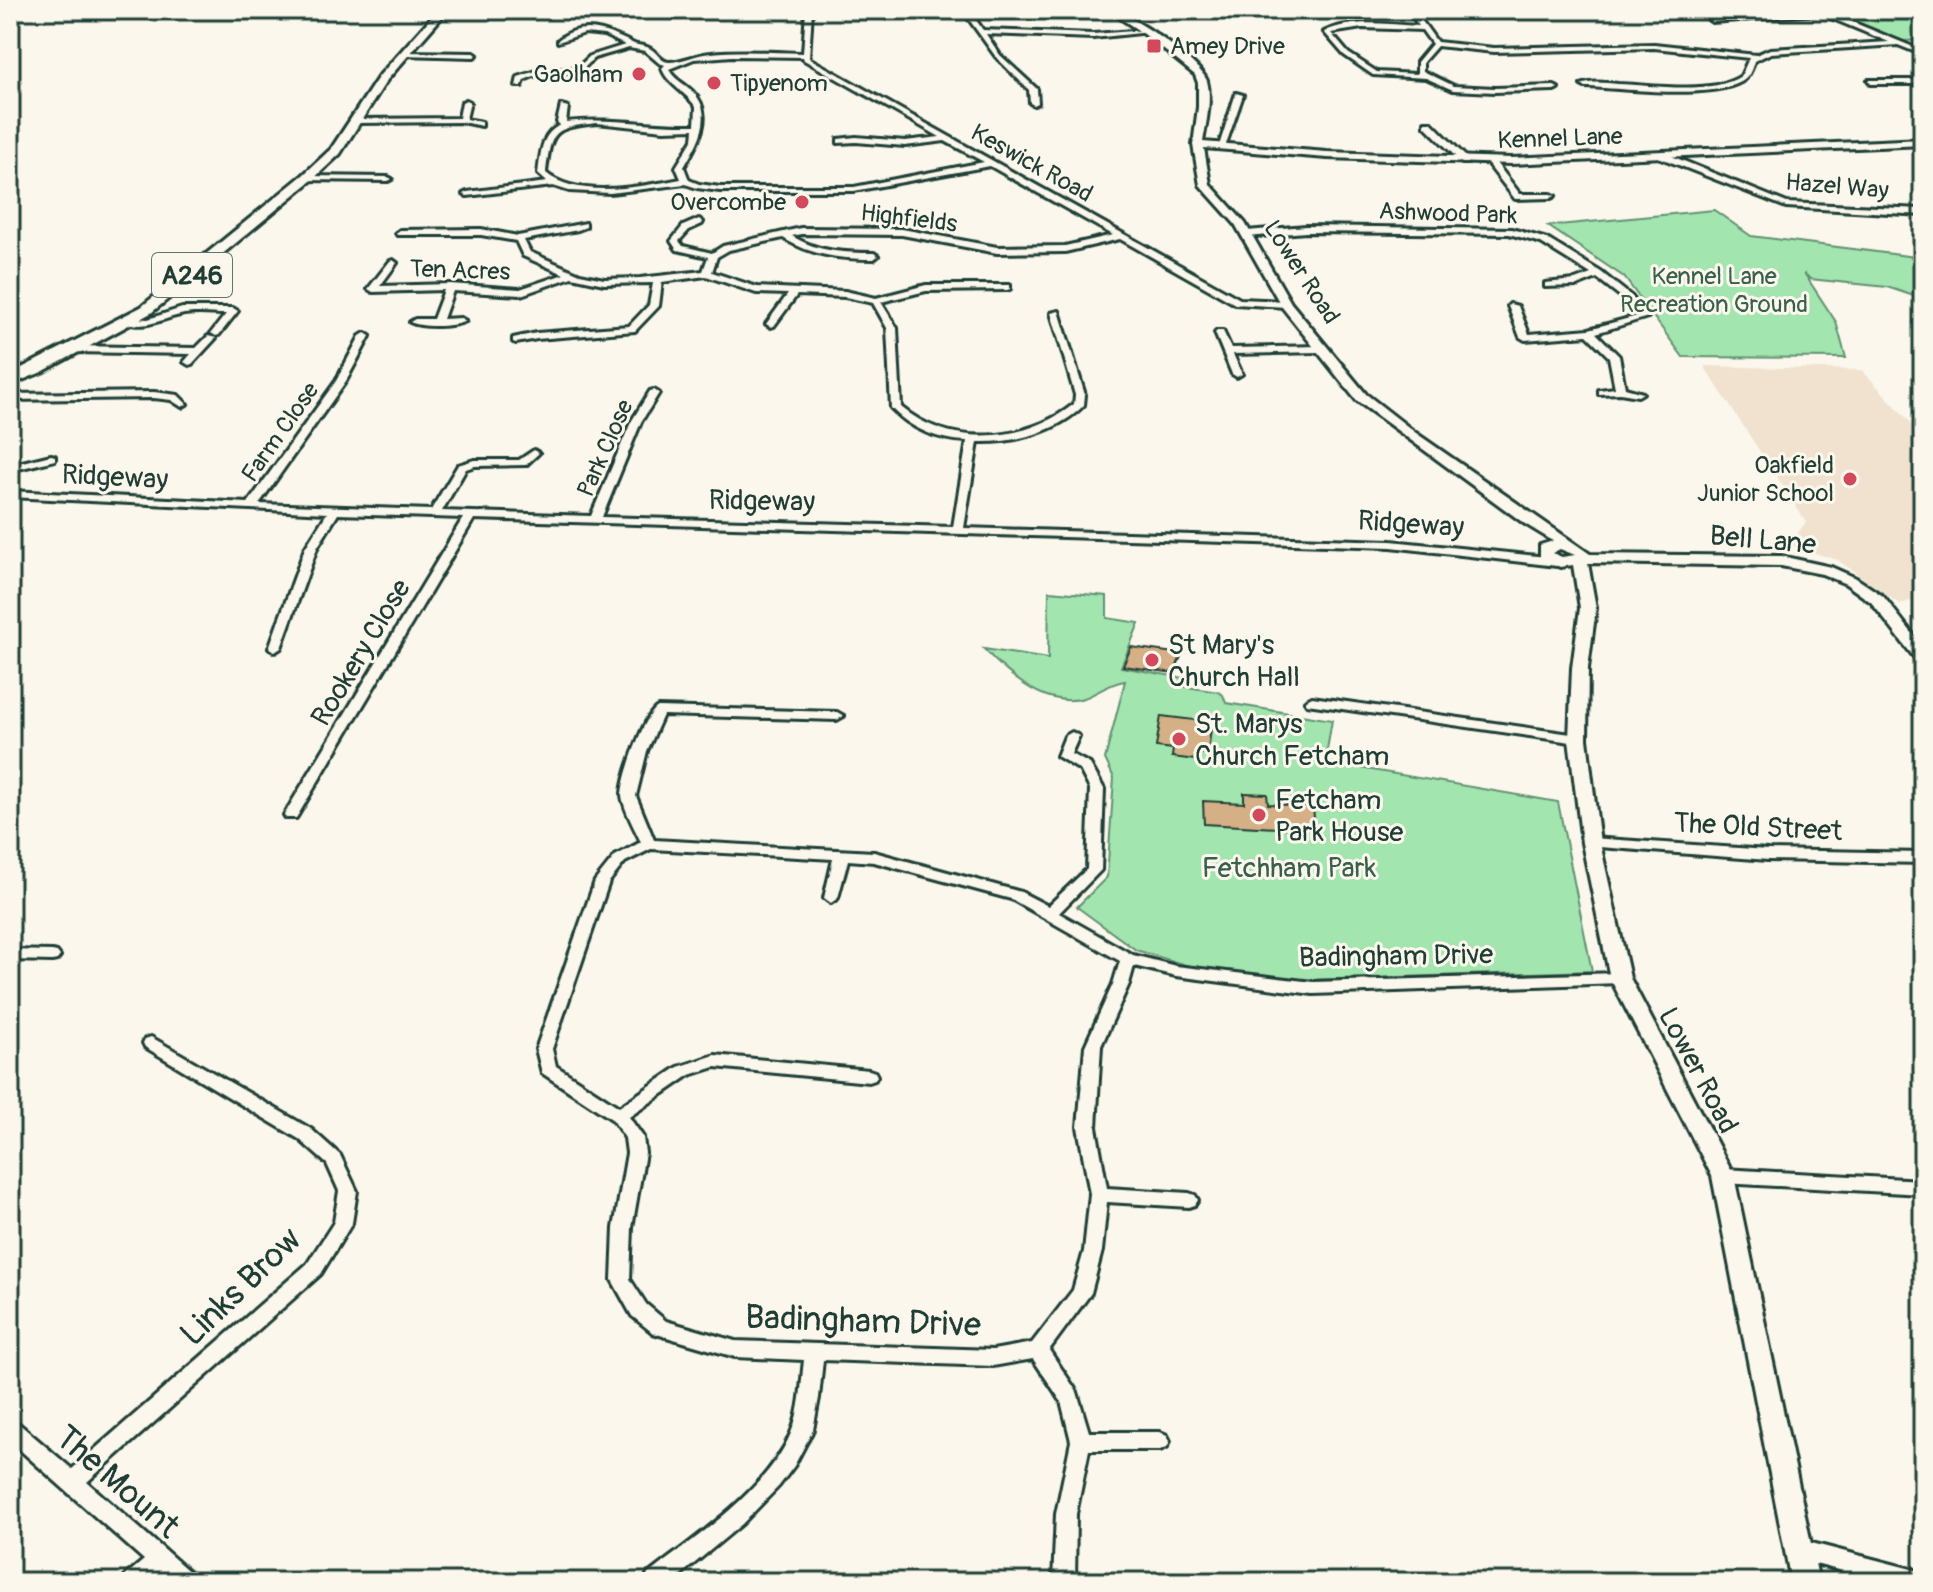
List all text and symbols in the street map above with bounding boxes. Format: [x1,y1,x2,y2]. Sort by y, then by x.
place label: Amey Drive [1170,32,1285,61]
marker: Amey Drive [1145,37,1163,55]
place label: Gaolham [534,60,623,89]
marker: Gaolham [630,65,648,83]
place label: Tipyenom [730,69,828,98]
marker: Tipyenom [705,74,723,92]
street label: Keswick Road [966,118,1098,209]
street label: Kennel Lane [1497,122,1623,155]
street label: Hazel Way [1784,168,1890,205]
place label: Overcombe [670,188,786,217]
marker: Overcombe [793,193,811,211]
street label: Ashwood Park [1378,197,1518,230]
street label: Highfields [859,198,959,239]
street label: Lower Road [1257,215,1346,330]
road number: A246 [152,253,232,297]
street label: Ten Acres [409,254,511,287]
park label: Kennel Lane Recreation Ground [1620,262,1808,319]
street label: Farm Close [235,377,325,488]
street label: Park Close [571,395,640,501]
place label: Oakfield Junior School [1697,451,1834,508]
street label: Ridgeway [61,457,169,498]
marker: Oakfield Junior School [1841,470,1859,488]
street label: Ridgeway [708,483,816,520]
street label: Ridgeway [1357,503,1465,546]
street label: Bell Lane [1708,518,1818,563]
street label: Rookery Close [304,573,419,733]
place label: St Mary's Church Hall [1168,628,1300,695]
marker: St Mary's Church Hall [1143,651,1161,669]
place label: St. Marys Church Fetcham [1195,707,1389,774]
marker: St. Marys Church Fetcham [1170,730,1188,748]
place label: Fetcham Park House [1275,783,1403,850]
marker: Fetcham Park House [1250,806,1268,824]
street label: The Old Street [1673,806,1844,849]
park label: Fetchham Park [1202,851,1377,886]
street label: Badingham Drive [1299,937,1494,976]
street label: Lower Road [1650,1002,1745,1140]
street label: Links Brow [171,1219,311,1356]
street label: Badingham Drive [744,1296,982,1347]
street label: The Mount [46,1416,188,1548]

